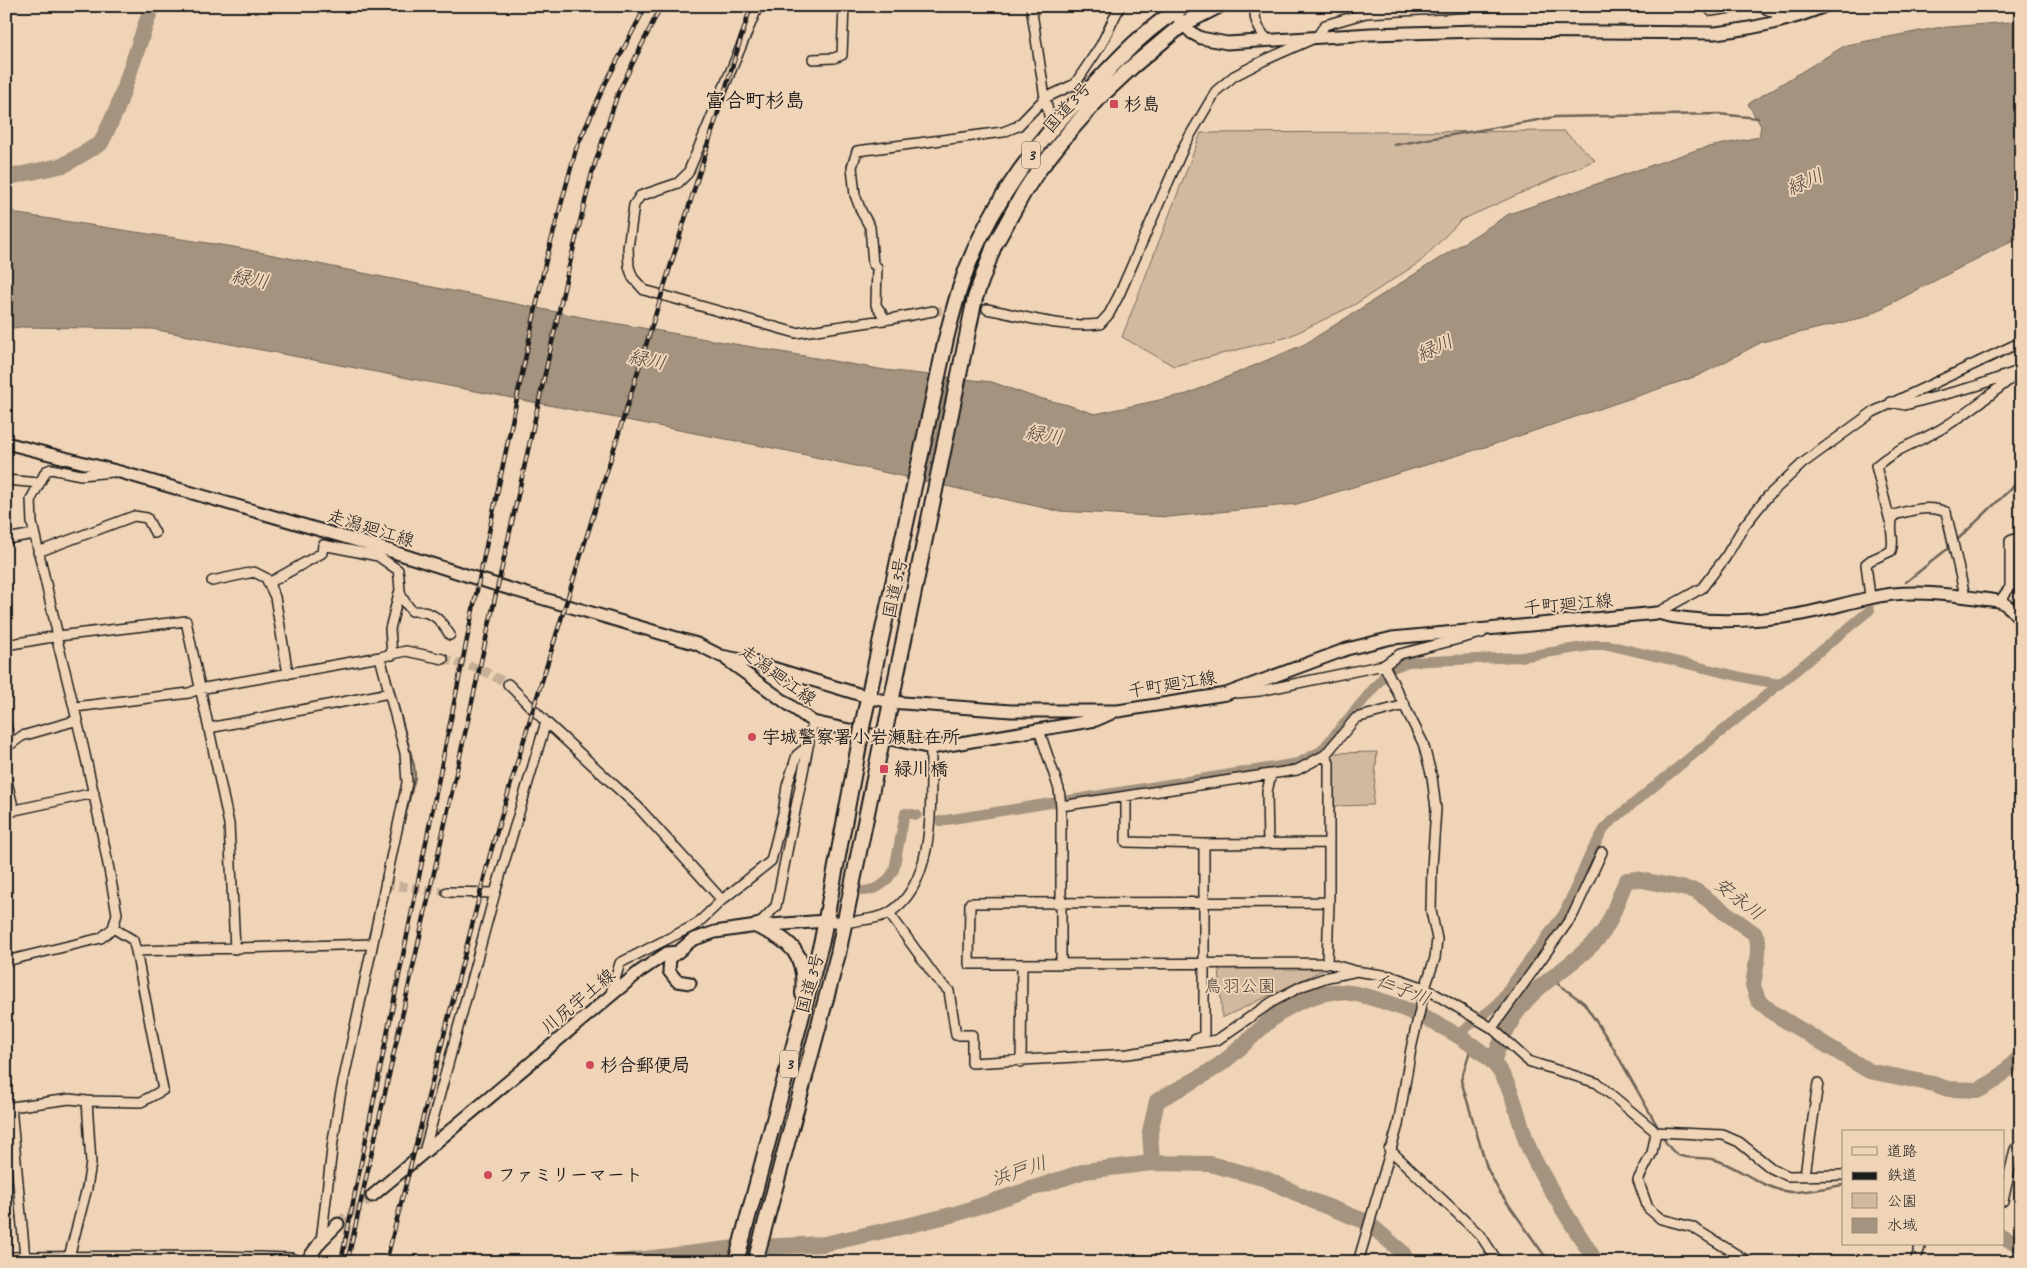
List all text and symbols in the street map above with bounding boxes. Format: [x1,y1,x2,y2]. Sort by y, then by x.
street label: 国道3号 [1038,77,1096,137]
district label: 富合町杉島 [705,88,805,113]
place label: 杉島 [1124,93,1160,115]
marker: 杉島 [1108,98,1120,110]
road number: 3 [1022,142,1040,168]
water label: 緑川 [1783,163,1827,201]
water label: 緑川 [229,264,271,294]
water label: 緑川 [1413,329,1457,367]
water label: 緑川 [626,344,668,376]
water label: 緑川 [1023,420,1065,450]
street label: 走潟廻江線 [325,504,417,552]
street label: 国道3号 [878,555,912,621]
street label: 千町廻江線 [1522,589,1614,619]
street label: 走潟廻江線 [735,640,821,710]
street label: 千町廻江線 [1126,666,1218,702]
place label: 宇城警察署小岩瀬駐在所 [762,726,960,748]
marker: 宇城警察署小岩瀬駐在所 [746,731,758,743]
place label: 緑川橋 [894,758,948,780]
marker: 緑川橋 [878,763,890,775]
water label: 安永川 [1709,872,1769,926]
street label: 国道3号 [791,950,829,1016]
street label: 川尻宇土線 [536,964,620,1038]
water label: 仁子川 [1372,969,1434,1011]
park label: 鳥羽公園 [1204,975,1276,997]
road number: 3 [780,1050,798,1078]
place label: 杉合郵便局 [600,1054,690,1076]
marker: 杉合郵便局 [584,1059,596,1071]
legend [1842,1130,2004,1246]
text: 道路 [1887,1142,1917,1161]
water label: 浜戸川 [988,1151,1050,1191]
place label: ファミリーマート [498,1164,643,1186]
text: 鉄道 [1887,1166,1917,1185]
marker: ファミリーマート [482,1169,494,1181]
text: 公園 [1887,1192,1917,1211]
text: 水域 [1887,1216,1917,1235]

